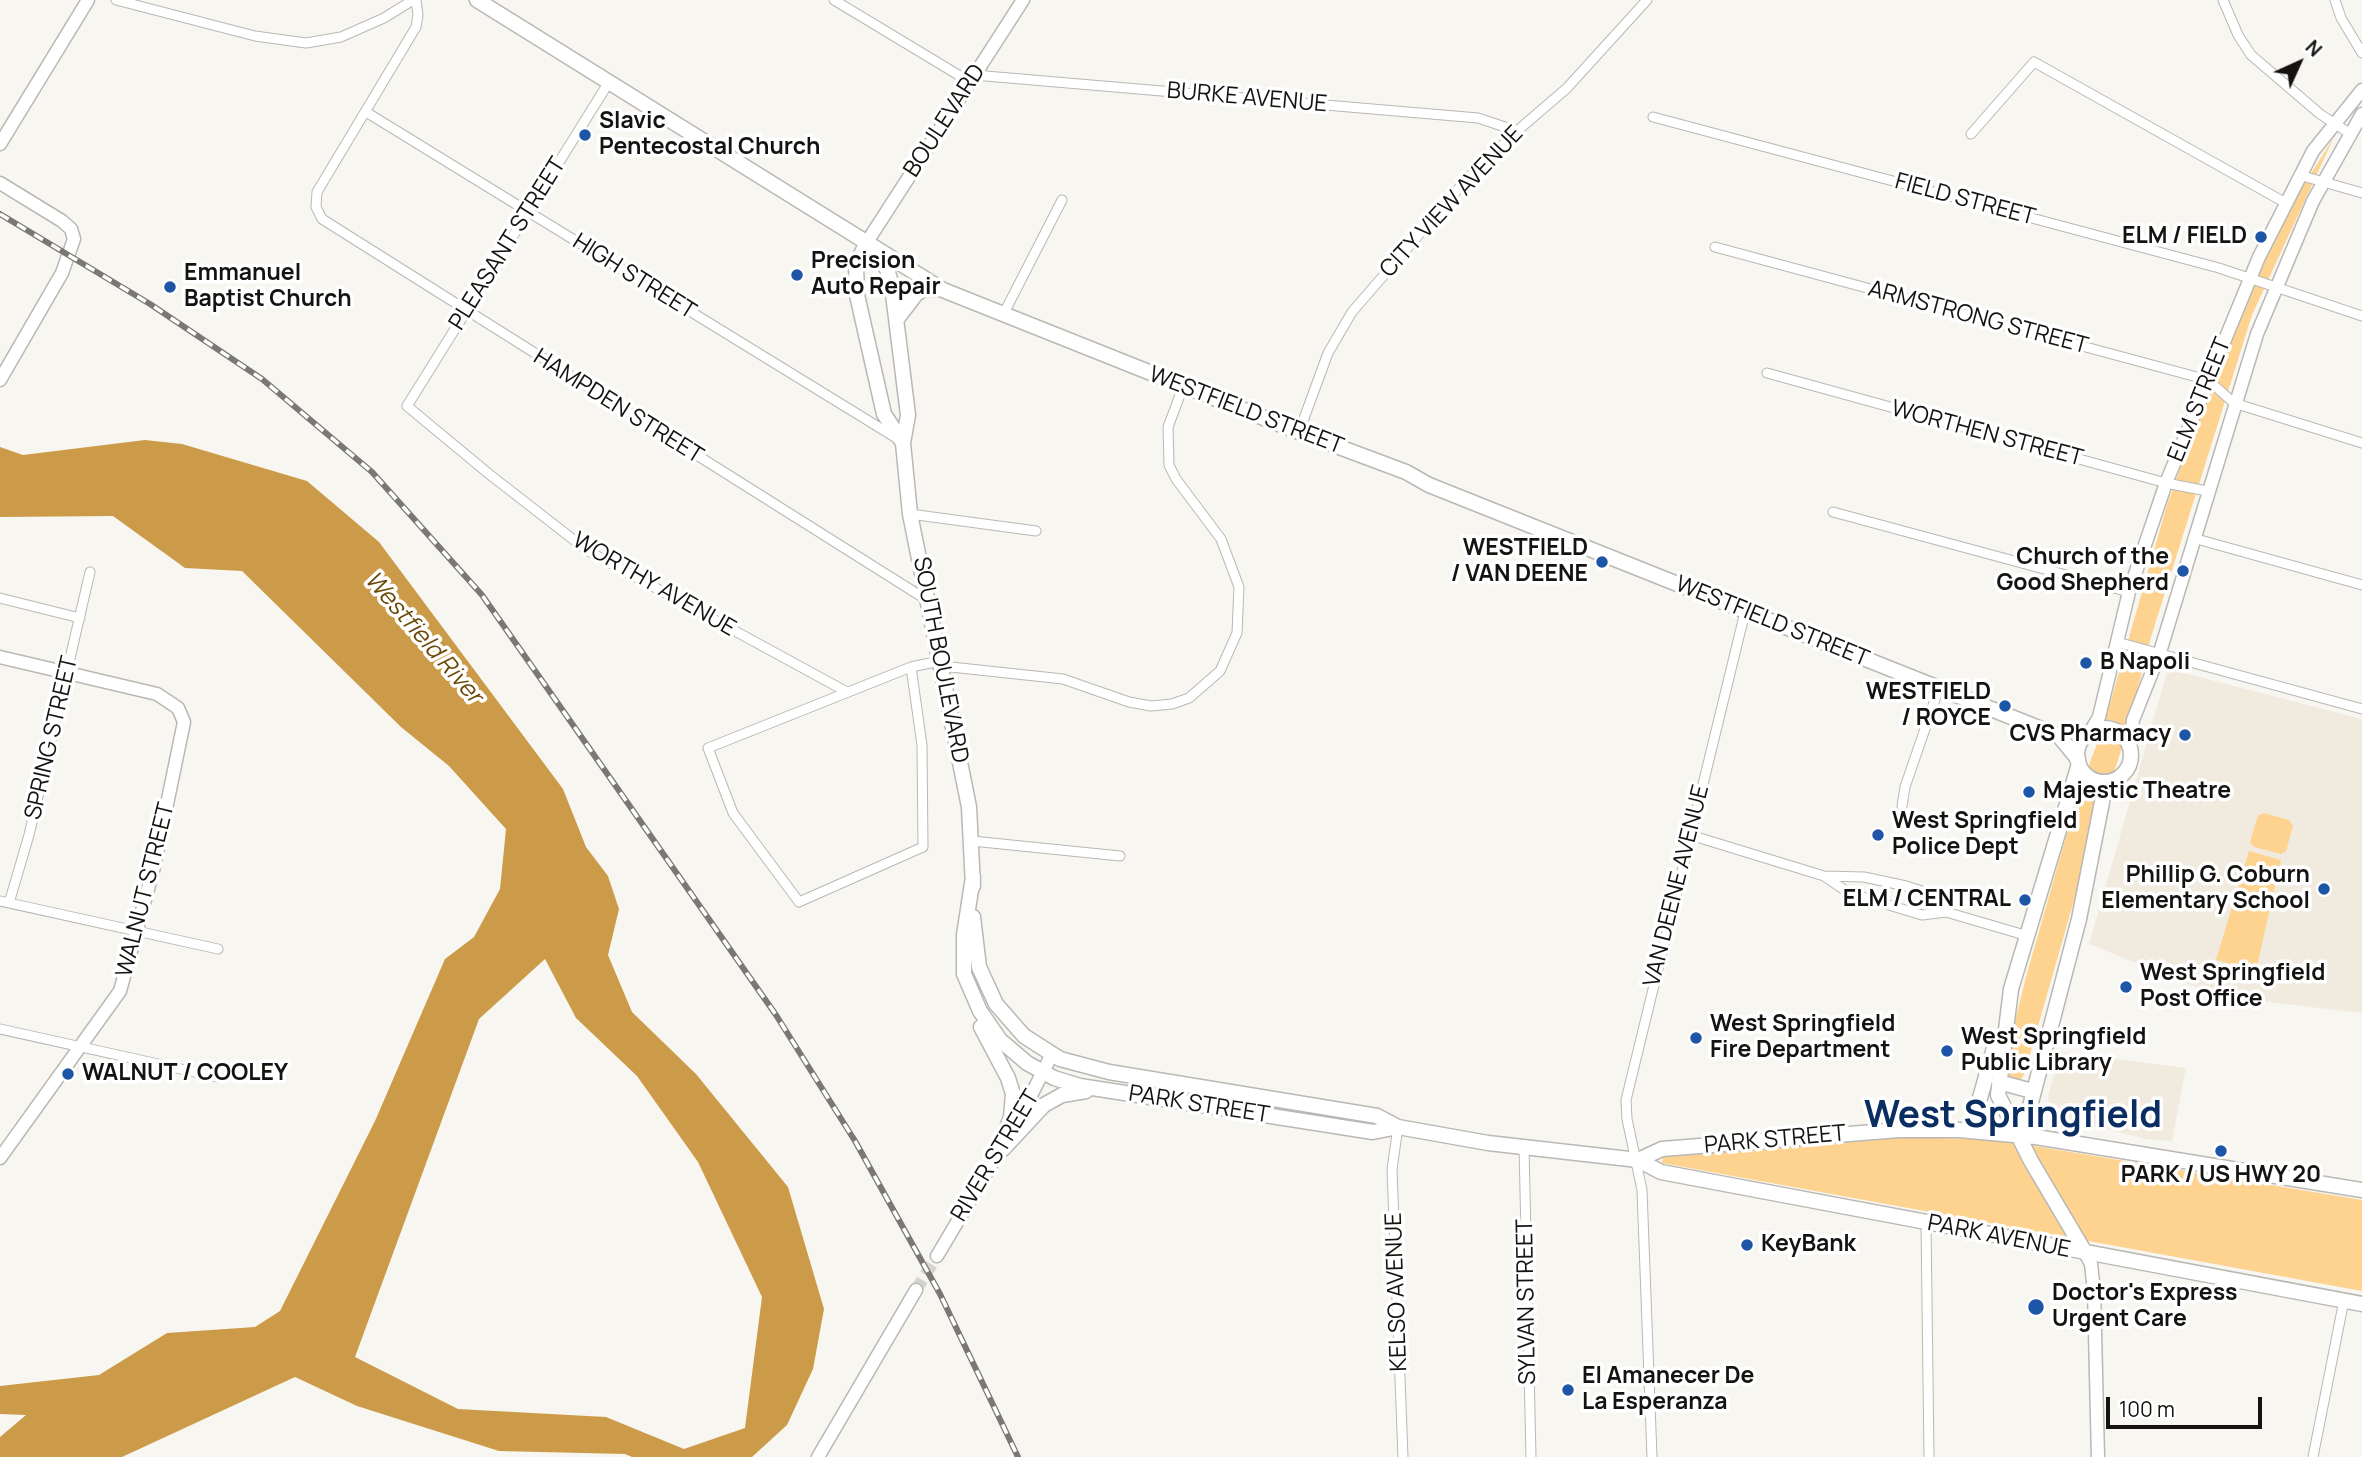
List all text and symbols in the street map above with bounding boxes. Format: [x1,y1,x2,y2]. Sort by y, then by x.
north arrow [2264,28,2334,98]
text: N [2300,34,2328,62]
street label: BOULEVARD [898,60,992,182]
street label: BURKE AVENUE [1166,77,1328,119]
place label: Slavic Pentecostal Church [599,108,820,162]
street label: CITY VIEW AVENUE [1375,121,1529,283]
marker: Slavic Pentecostal Church [577,127,593,143]
street label: PLEASANT STREET [444,153,572,335]
street label: FIELD STREET [1892,168,2038,232]
place label: ELM / FIELD [2122,223,2247,251]
street label: HIGH STREET [567,228,701,326]
marker: ELM / FIELD [2253,229,2269,245]
place label: Precision Auto Repair [811,248,941,302]
place label: Emmanuel Baptist Church [184,260,352,314]
marker: Precision Auto Repair [789,267,805,283]
street label: ARMSTRONG STREET [1865,275,2091,361]
marker: Emmanuel Baptist Church [162,279,178,295]
street label: ELM STREET [2163,334,2237,466]
street label: HAMPDEN STREET [528,344,708,470]
street label: WESTFIELD STREET [1145,361,1347,461]
street label: WORTHEN STREET [1888,395,2086,473]
street label: WORTHY AVENUE [567,527,741,643]
place label: WESTFIELD / VAN DEENE [1451,535,1588,589]
place label: Church of the Good Shepherd [1996,544,2169,598]
marker: WESTFIELD / VAN DEENE [1594,554,1610,570]
street label: SOUTH BOULEVARD [906,555,974,765]
marker: Church of the Good Shepherd [2175,563,2191,579]
water label: Westfield River [358,566,488,710]
street label: WESTFIELD STREET [1671,571,1873,673]
place label: B Napoli [2100,649,2190,677]
street label: SPRING STREET [20,654,84,822]
marker: B Napoli [2078,655,2094,671]
place label: WESTFIELD / ROYCE [1866,679,1991,733]
marker: WESTFIELD / ROYCE [1997,698,2013,714]
place label: CVS Pharmacy [2009,721,2171,749]
marker: CVS Pharmacy [2177,727,2193,743]
place label: Majestic Theatre [2043,778,2231,806]
street label: VAN DEENE AVENUE [1639,782,1715,990]
marker: Majestic Theatre [2021,784,2037,800]
street label: WALNUT STREET [111,800,181,980]
place label: West Springfield Police Dept [1892,808,2077,862]
marker: West Springfield Police Dept [1870,827,1886,843]
place label: Phillip G. Coburn Elementary School [2101,862,2310,916]
marker: Phillip G. Coburn Elementary School [2316,881,2332,897]
place label: ELM / CENTRAL [1843,886,2011,914]
marker: ELM / CENTRAL [2017,892,2033,908]
place label: West Springfield Post Office [2140,960,2325,1014]
marker: West Springfield Post Office [2118,979,2134,995]
place label: West Springfield Fire Department [1710,1011,1895,1065]
place label: West Springfield Public Library [1961,1024,2146,1078]
marker: West Springfield Fire Department [1688,1030,1704,1046]
marker: West Springfield Public Library [1939,1043,1955,1059]
place label: WALNUT / COOLEY [82,1060,288,1088]
marker: WALNUT / COOLEY [60,1066,76,1082]
street label: PARK STREET [1127,1080,1271,1130]
street label: RIVER STREET [946,1085,1046,1227]
district label: West Springfield [1864,1095,2162,1139]
street label: PARK STREET [1703,1120,1847,1160]
marker: PARK / US HWY 20 [2213,1143,2229,1159]
place label: PARK / US HWY 20 [2121,1162,2321,1190]
street label: PARK AVENUE [1925,1210,2073,1264]
street label: KELSO AVENUE [1380,1212,1414,1372]
street label: SYLVAN STREET [1512,1219,1542,1385]
place label: KeyBank [1761,1231,1856,1259]
marker: KeyBank [1739,1237,1755,1253]
place label: Doctor's Express Urgent Care [2052,1280,2238,1334]
marker: Doctor's Express Urgent Care [2026,1297,2046,1317]
place label: El Amanecer De La Esperanza [1582,1363,1754,1417]
marker: El Amanecer De La Esperanza [1560,1382,1576,1398]
scale bar [2110,1384,2266,1428]
text: 100 m [2119,1395,2175,1423]

